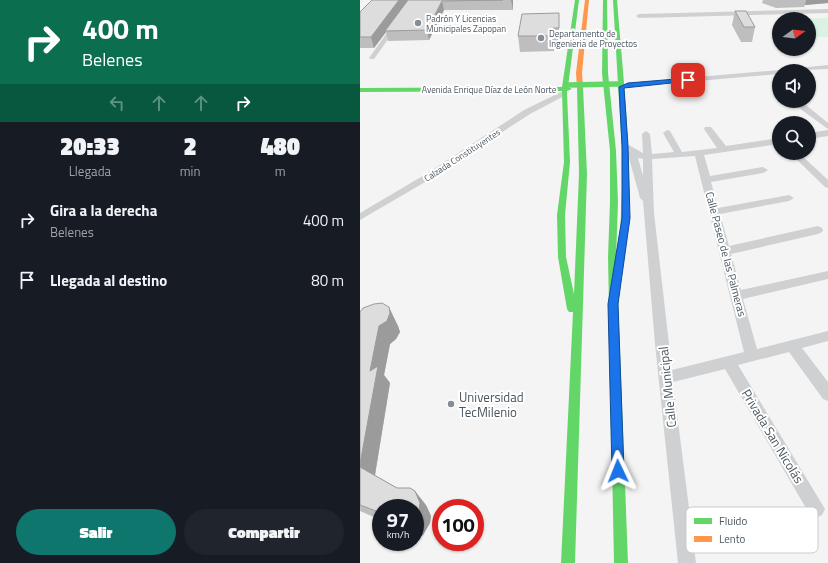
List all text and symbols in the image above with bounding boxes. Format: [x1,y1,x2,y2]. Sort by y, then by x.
text: 400 m [82,7,159,50]
place label: Padrón Y Licencias Municipales Zapopan [426,12,506,35]
north arrow [772,12,816,56]
map controls [772,12,816,160]
icon: right [16,16,68,68]
marker: Padrón Y Licencias Municipales Zapopan [413,18,423,28]
place label: Departamento de Ingenieria de Proyectos [549,27,637,50]
marker: Departamento de Ingenieria de Proyectos [536,33,546,43]
text: Belenes [82,46,143,73]
pin [671,63,705,97]
button: sound [772,64,816,108]
icon: arrive [677,69,699,91]
street label: Avenida Enrique Díaz de León Norte [422,83,557,96]
icon: left [106,92,128,114]
icon: ahead [148,92,170,114]
icon: ahead [190,92,212,114]
icon: right [232,92,254,114]
button: search [772,116,816,160]
street label: Calzada Constituyentes [421,125,503,185]
text: 20:33 [60,128,120,164]
text: 2 [183,128,197,164]
text: 480 [260,128,300,164]
text: Llegada [69,161,111,181]
text: min [180,161,200,181]
text: m [275,161,286,181]
street label: Calle Paseo de las Palmeras [702,190,750,318]
text: Gira a la derecha [50,199,157,222]
icon: right [16,209,38,231]
text: 400 m [303,209,344,232]
text: Belenes [50,222,94,242]
icon: arrive [16,269,38,291]
text: Llegada al destino [50,269,167,292]
text: 80 m [311,269,344,292]
street label: Calle Municipal [653,345,681,429]
street label: Privada San Nicolás [737,385,809,487]
place label: Universidad TecMilenio [459,387,524,422]
marker: Universidad TecMilenio [446,399,456,409]
position arrow [597,450,639,492]
speed limit sign: 100 [432,499,484,551]
text: 97 [387,504,409,535]
legend [686,507,818,553]
button: Salir [16,509,176,555]
button: Compartir [184,509,344,555]
text: Fluido [719,513,747,529]
text: km/h [387,527,409,542]
text: Lento [719,531,746,547]

